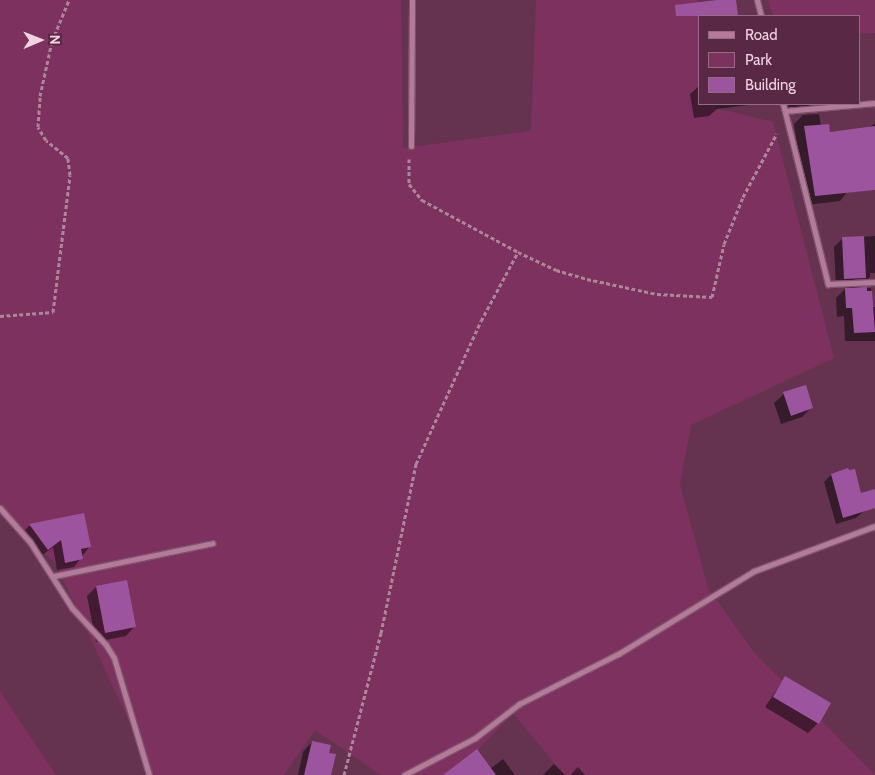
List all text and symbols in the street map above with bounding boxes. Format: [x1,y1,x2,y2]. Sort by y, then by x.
north arrow [15,15,65,65]
legend [698,15,860,105]
text: Road [745,26,778,44]
text: N [46,35,64,45]
text: Park [745,51,772,69]
text: Building [745,76,796,94]

